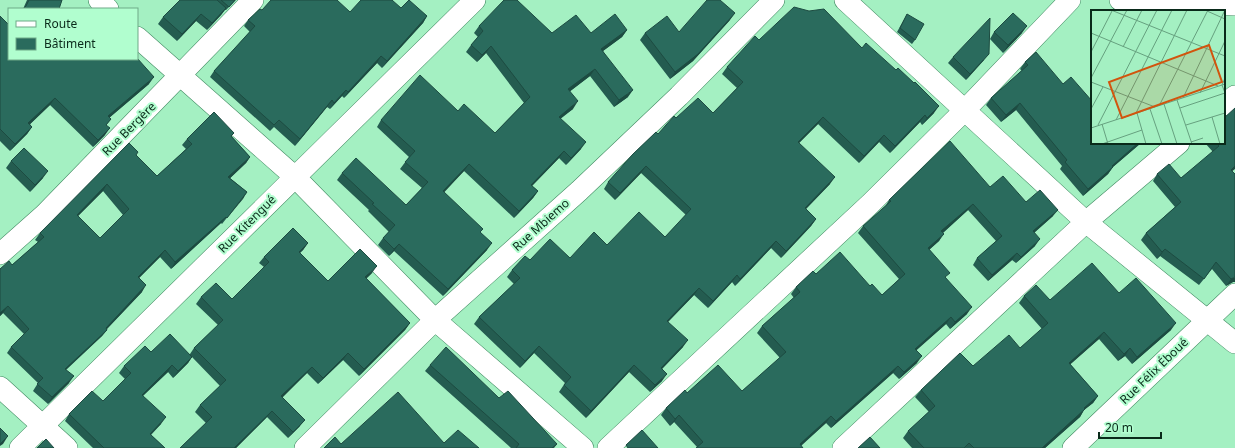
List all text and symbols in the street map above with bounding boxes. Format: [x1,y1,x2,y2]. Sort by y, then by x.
legend [8,8,138,60]
inset map [1091,10,1225,144]
text: Route [44,15,77,32]
text: Bâtiment [44,35,96,52]
street label: Rue Bergère [98,98,159,159]
street label: Rue Kitengué [214,191,279,256]
street label: Rue Mbiemo [508,194,573,255]
street label: Rue Félix Éboué [1116,333,1192,408]
scale bar [1099,414,1161,440]
text: 20 m [1105,419,1133,436]

